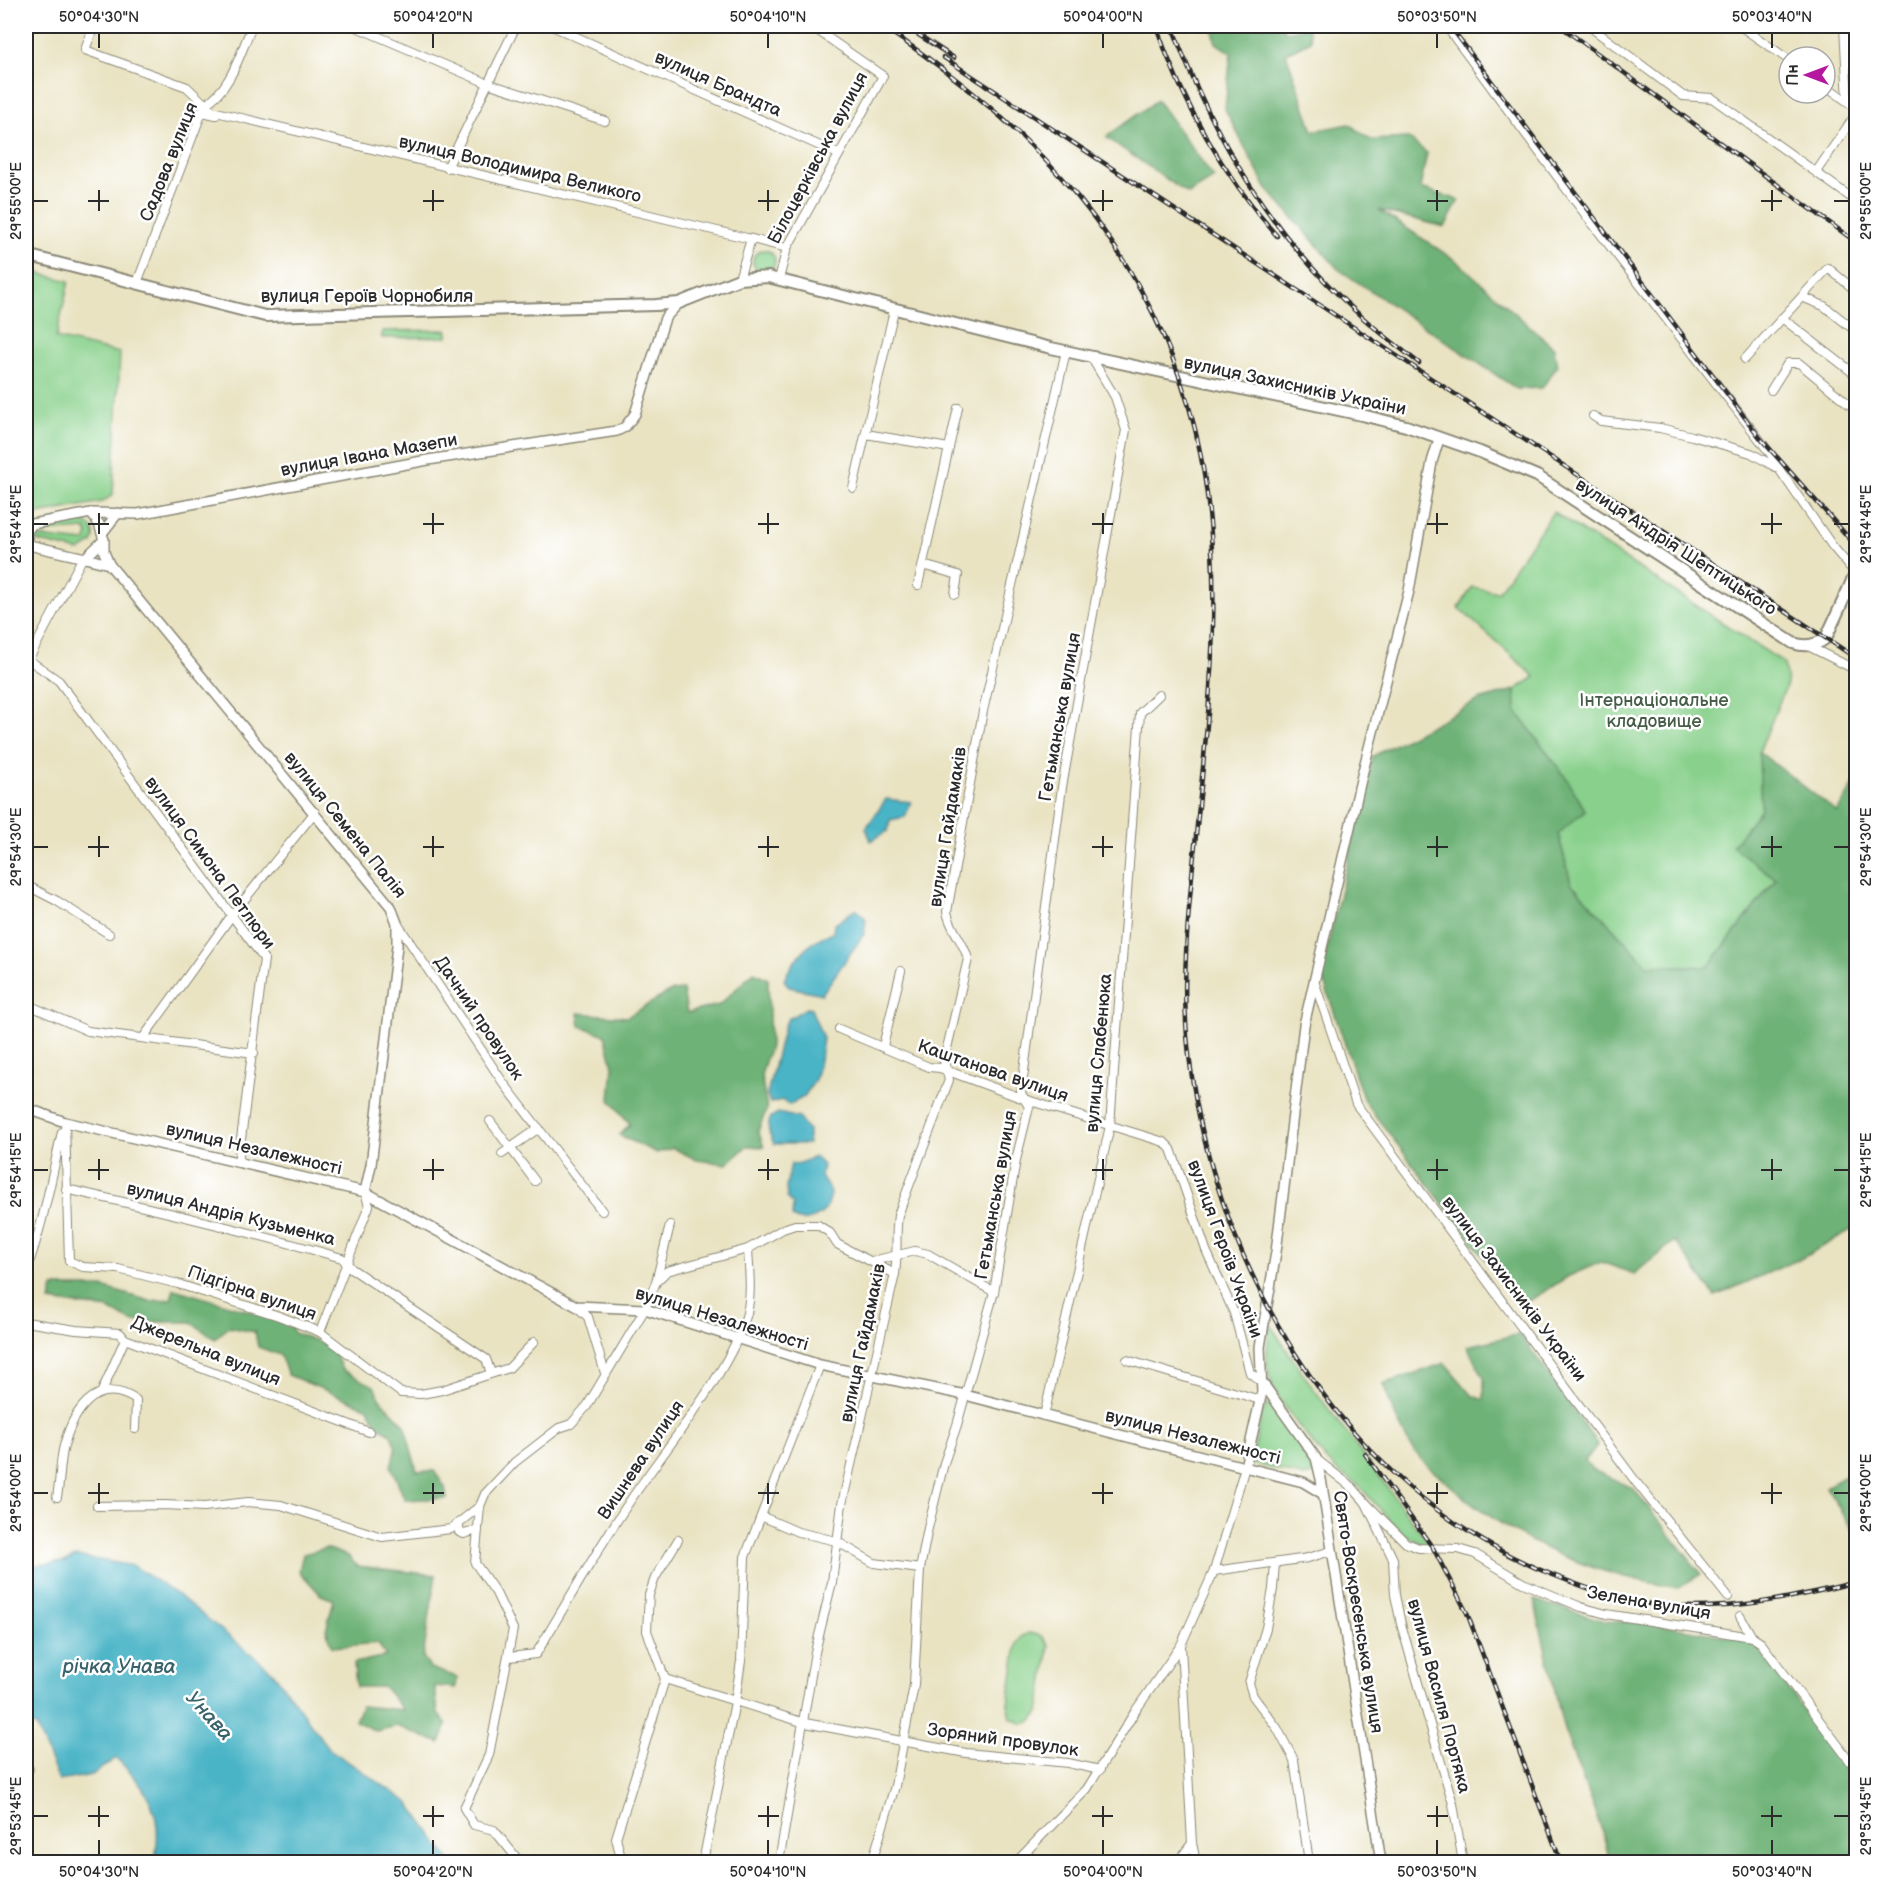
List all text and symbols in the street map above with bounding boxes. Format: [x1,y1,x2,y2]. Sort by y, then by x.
text: 50°04'30"N [59,8,139,27]
text: 50°04'20"N [393,8,473,27]
text: 50°04'10"N [729,8,807,27]
text: 50°04'00"N [1063,8,1143,27]
text: 50°03'50"N [1397,8,1477,27]
text: 50°03'40"N [1732,8,1812,27]
north arrow [1777,45,1837,105]
street label: вулиця Брандта [651,47,785,121]
text: Пн [1784,64,1803,86]
street label: Білоцерківська вулиця [764,68,872,248]
street label: Садова вулиця [136,99,202,225]
street label: вулиця Володимира Великого [397,131,643,207]
text: 29°55'00"E [7,162,26,240]
text: 29°55'00"E [1857,162,1876,240]
street label: вулиця Героїв Чорнобиля [261,286,473,307]
street label: вулиця Захисників України [1182,352,1408,420]
street label: вулиця Івана Мазепи [279,429,459,481]
street label: вулиця Андрія Шептицького [1572,474,1780,620]
text: 29°54'45"E [7,485,26,563]
text: 29°54'45"E [1857,485,1876,563]
street label: Гетьманська вулиця [1035,631,1085,803]
park label: Інтернаціональне кладовище [1579,690,1729,732]
street label: вулиця Гайдамаків [925,745,971,909]
street label: вулиця Семена Палія [280,748,410,902]
street label: вулиця Симона Петлюри [140,773,280,953]
text: 29°54'30"E [7,807,26,887]
text: 29°54'30"E [1857,807,1876,887]
street label: Дачний провулок [430,952,528,1084]
street label: вулиця Слабенюка [1082,972,1116,1134]
street label: Каштанова вулиця [915,1035,1071,1107]
street label: Гетьманська вулиця [971,1109,1021,1281]
street label: вулиця Незалежності [164,1119,344,1179]
text: 29°54'15"E [7,1132,26,1208]
text: 29°54'15"E [1857,1132,1876,1208]
street label: вулиця Героїв України [1183,1157,1267,1341]
street label: вулиця Андрія Кузьменка [124,1178,338,1250]
street label: вулиця Захисників України [1437,1192,1591,1386]
street label: Підгірна вулиця [185,1261,319,1325]
street label: вулиця Гайдамаків [836,1261,890,1424]
street label: вулиця Незалежності [633,1283,811,1355]
street label: Джерельна вулиця [128,1312,284,1390]
street label: Вишнева вулиця [593,1396,689,1524]
street label: вулиця Незалежності [1103,1405,1283,1469]
text: 29°54'00"E [7,1454,26,1532]
text: 29°54'00"E [1857,1454,1876,1532]
street label: Свято-Воскресенська вулиця [1328,1489,1388,1735]
street label: Зелена вулиця [1586,1582,1712,1624]
street label: вулиця Василя Портяка [1403,1596,1475,1796]
water label: річка Унава [62,1655,175,1679]
water label: Унава [180,1686,238,1746]
street label: Зоряний провулок [926,1719,1080,1761]
text: 29°53'45"E [7,1776,26,1855]
text: 29°53'45"E [1857,1776,1876,1855]
text: 50°04'30"N [59,1863,139,1882]
text: 50°04'20"N [393,1863,473,1882]
text: 50°04'10"N [729,1863,807,1882]
text: 50°04'00"N [1063,1863,1143,1882]
text: 50°03'50"N [1397,1863,1477,1882]
text: 50°03'40"N [1732,1863,1812,1882]

